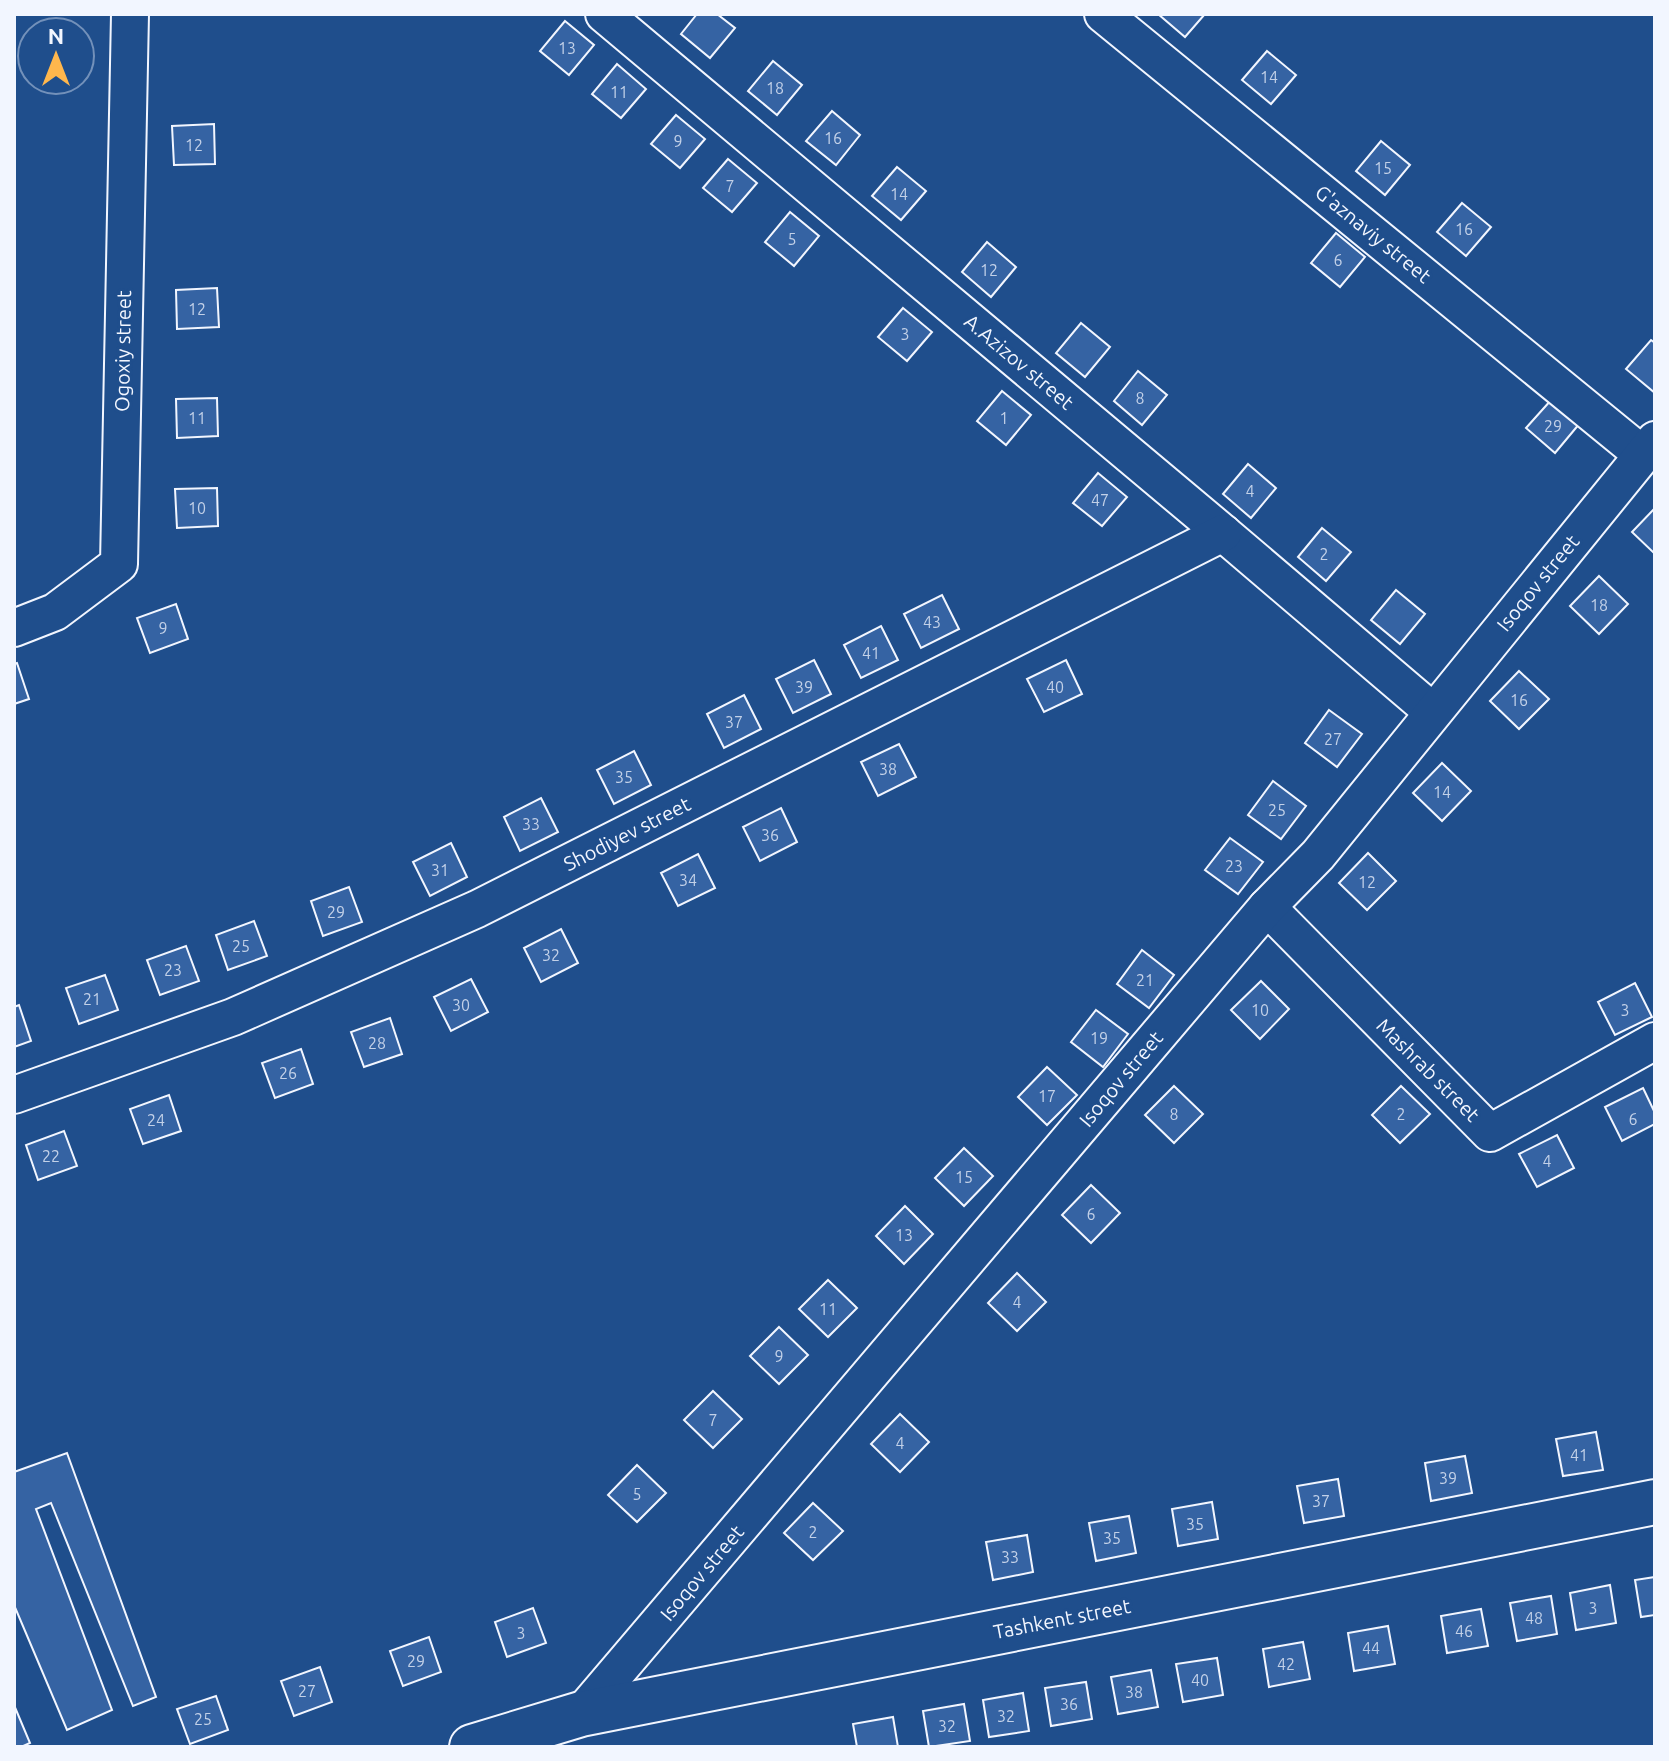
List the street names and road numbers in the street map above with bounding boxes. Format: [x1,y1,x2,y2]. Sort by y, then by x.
street label: G'aznaviy street [1311,180,1436,287]
street label: Ogoxiy street [110,290,135,412]
street label: A.Azizov street [960,309,1079,414]
street label: Isoqov street [1492,530,1584,635]
street label: Shodiyev street [560,792,694,875]
street label: Mashrab street [1372,1013,1485,1126]
street label: Isoqov street [1074,1026,1167,1131]
street label: Isoqov street [655,1520,748,1625]
street label: Tashkent street [991,1594,1133,1643]

